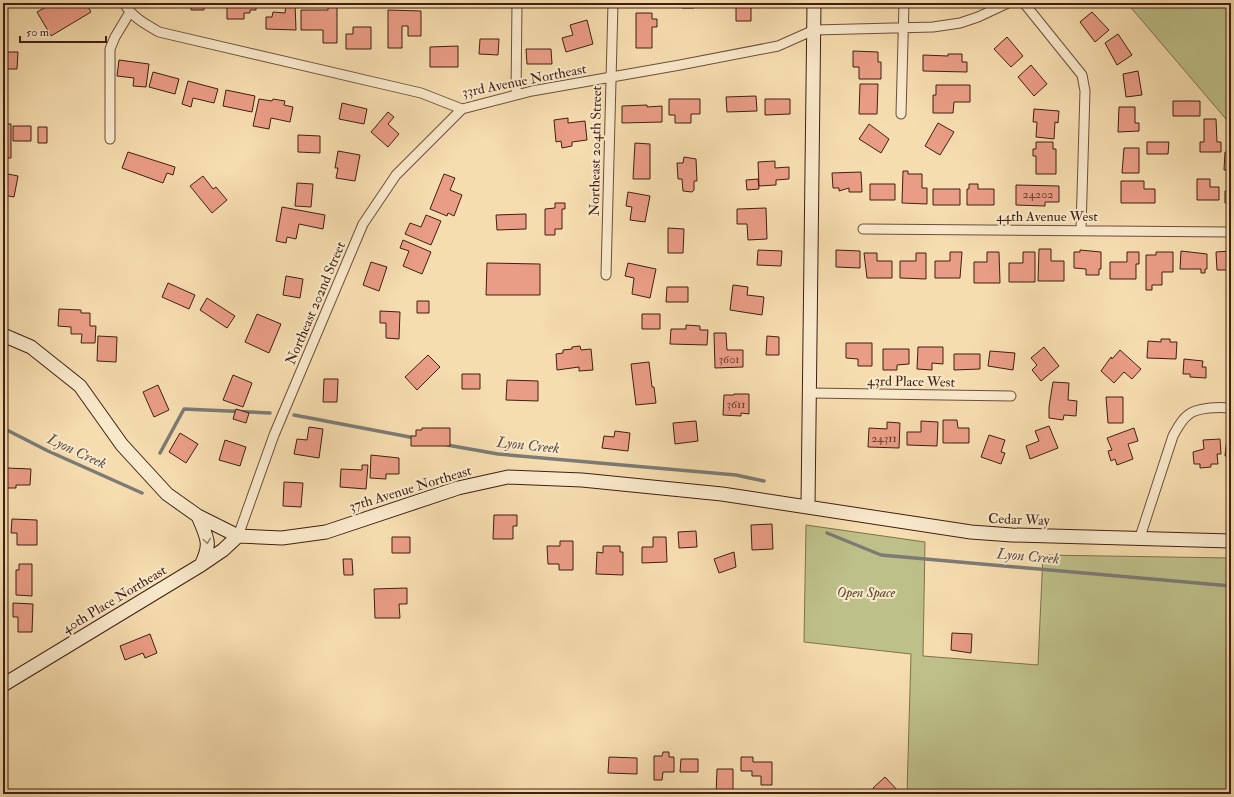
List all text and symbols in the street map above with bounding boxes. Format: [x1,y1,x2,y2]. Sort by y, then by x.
scale bar [20,18,106,44]
text: 50 m [26,25,50,40]
street label: 33rd Avenue Northeast [461,60,588,101]
street label: Northeast 204th Street [586,85,605,216]
house number: 24202 [1023,187,1053,202]
street label: 44th Avenue West [996,208,1098,225]
street label: Northeast 202nd Street [282,239,349,367]
house number: 3601 [718,352,740,367]
street label: 43rd Place West [867,372,956,391]
house number: 3611 [726,397,746,412]
water label: Lyon Creek [43,429,109,473]
house number: 24311 [871,431,897,446]
water label: Lyon Creek [495,433,560,458]
street label: 37th Avenue Northeast [347,462,474,515]
street label: Cedar Way [988,510,1051,530]
one-way arrow [202,537,211,544]
water label: Lyon Creek [995,544,1060,569]
street label: 40th Place Northeast [59,561,170,637]
park label: Open Space [837,584,896,601]

